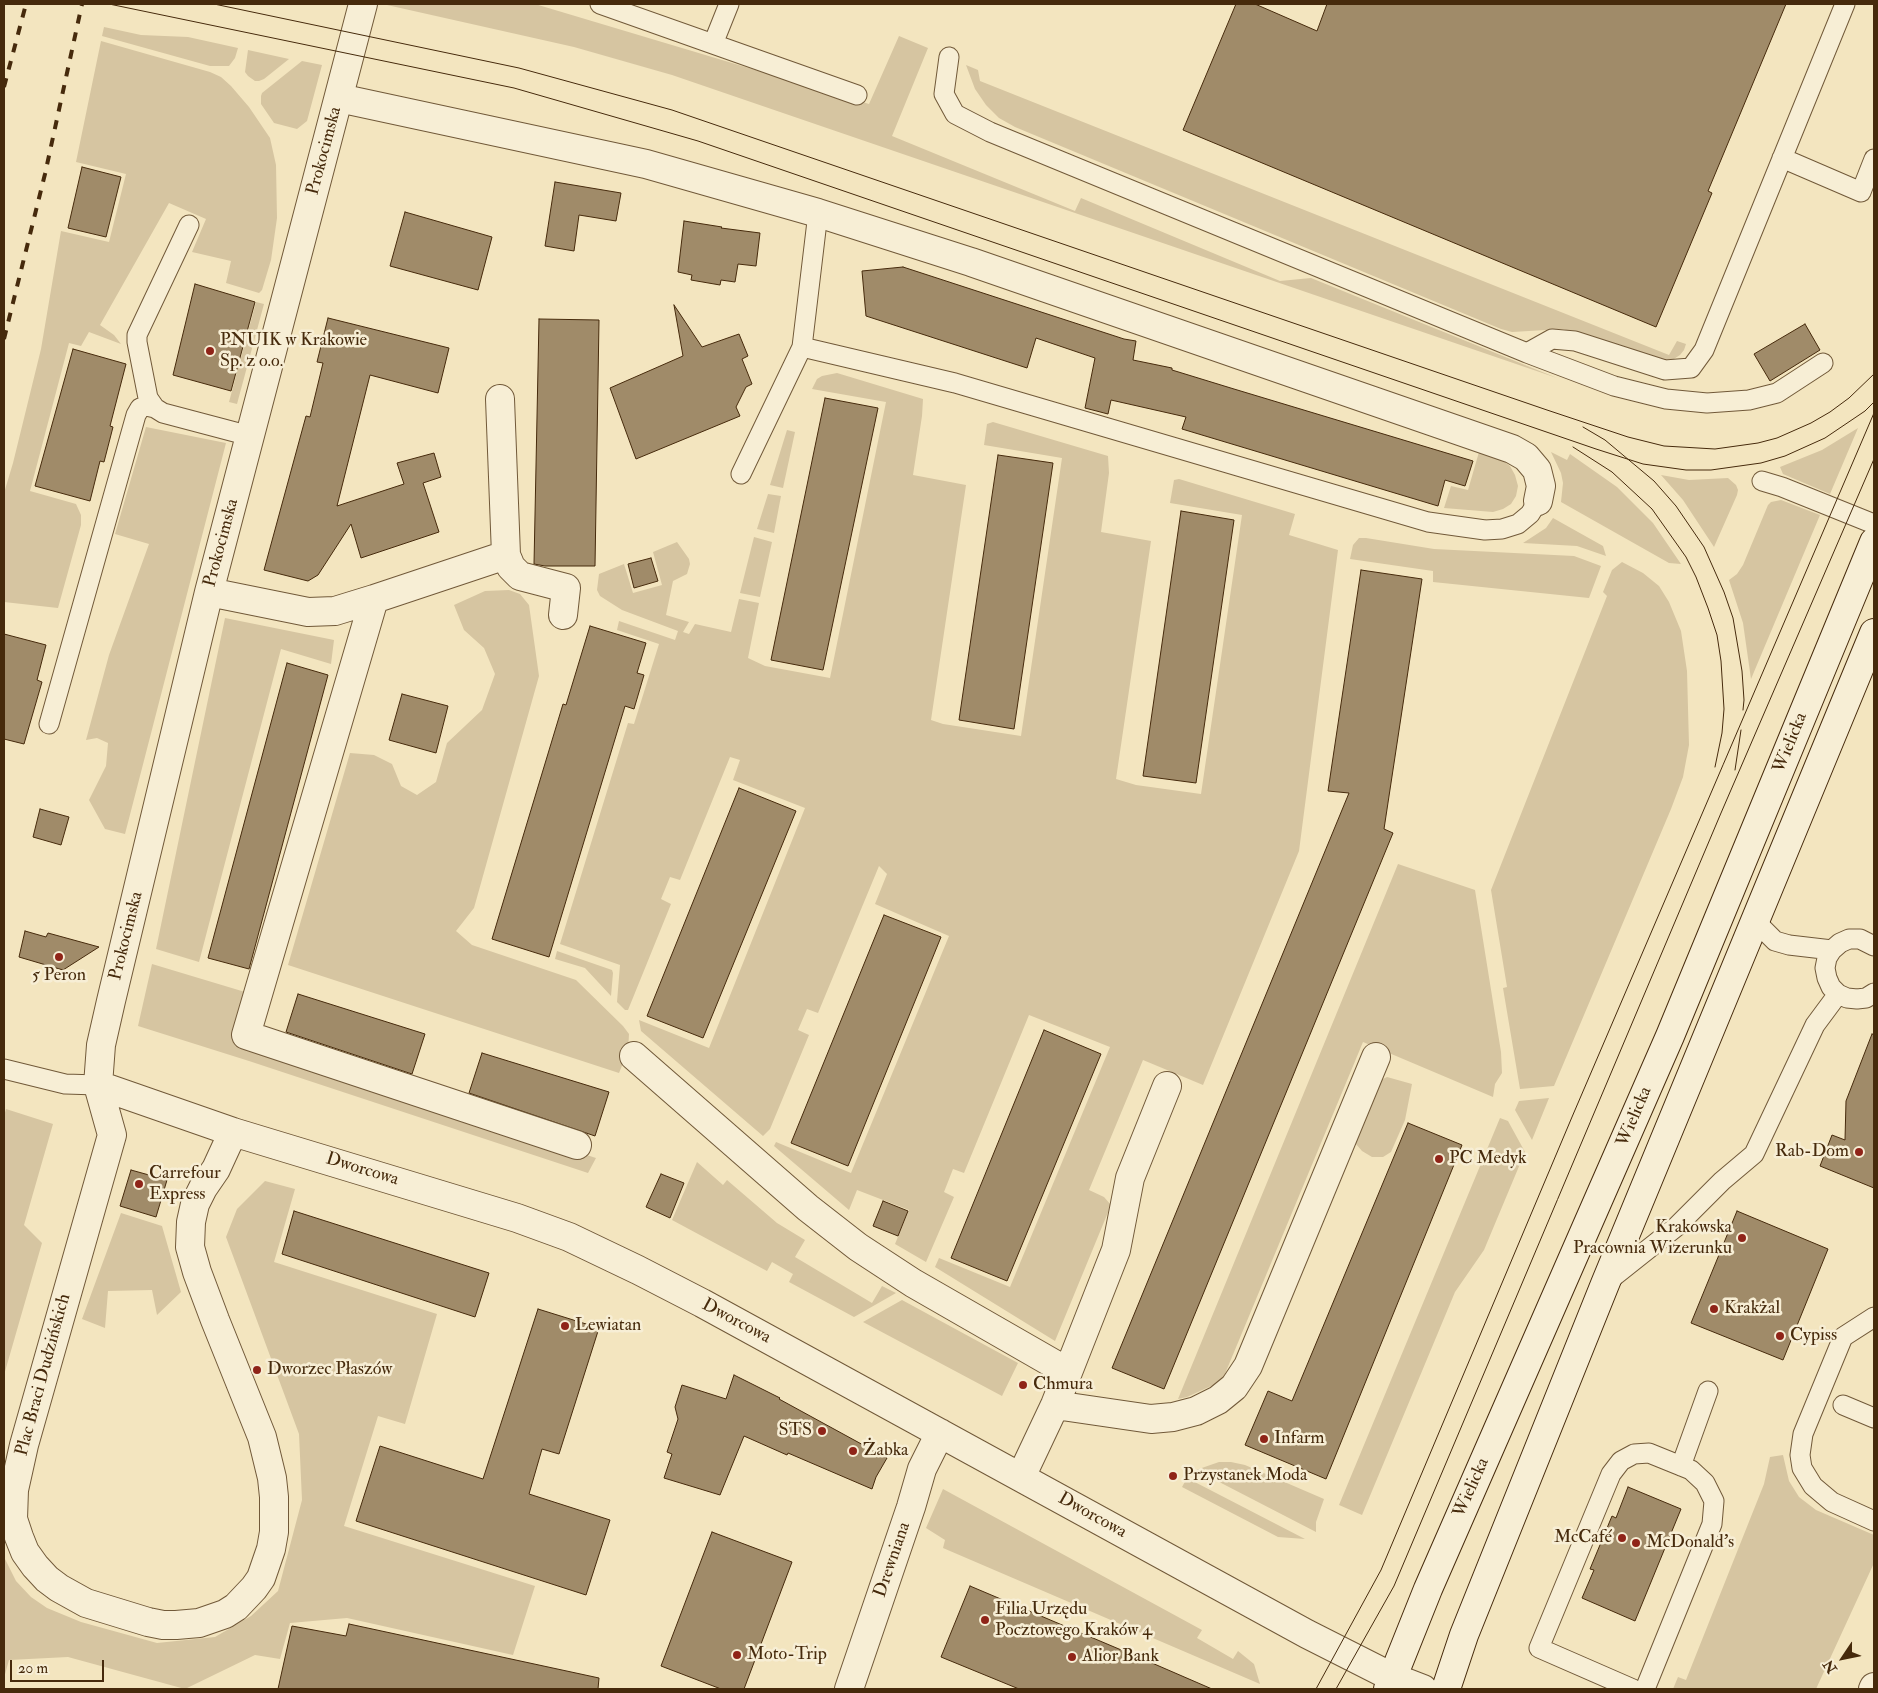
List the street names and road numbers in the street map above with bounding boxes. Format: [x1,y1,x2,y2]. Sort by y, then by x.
street label: Prokocimska [303,104,347,198]
street label: Prokocimska [200,496,244,590]
street label: Wielicka [1769,710,1813,776]
street label: Prokocimska [106,889,148,983]
street label: Wielicka [1613,1084,1657,1150]
street label: Dworcowa [323,1149,401,1191]
street label: Plac Braci Dudzińskich [12,1292,76,1458]
street label: Dworcowa [698,1295,774,1349]
street label: Wielicka [1449,1455,1495,1521]
street label: Dworcowa [1054,1488,1130,1544]
street label: Drewniana [870,1520,916,1600]

